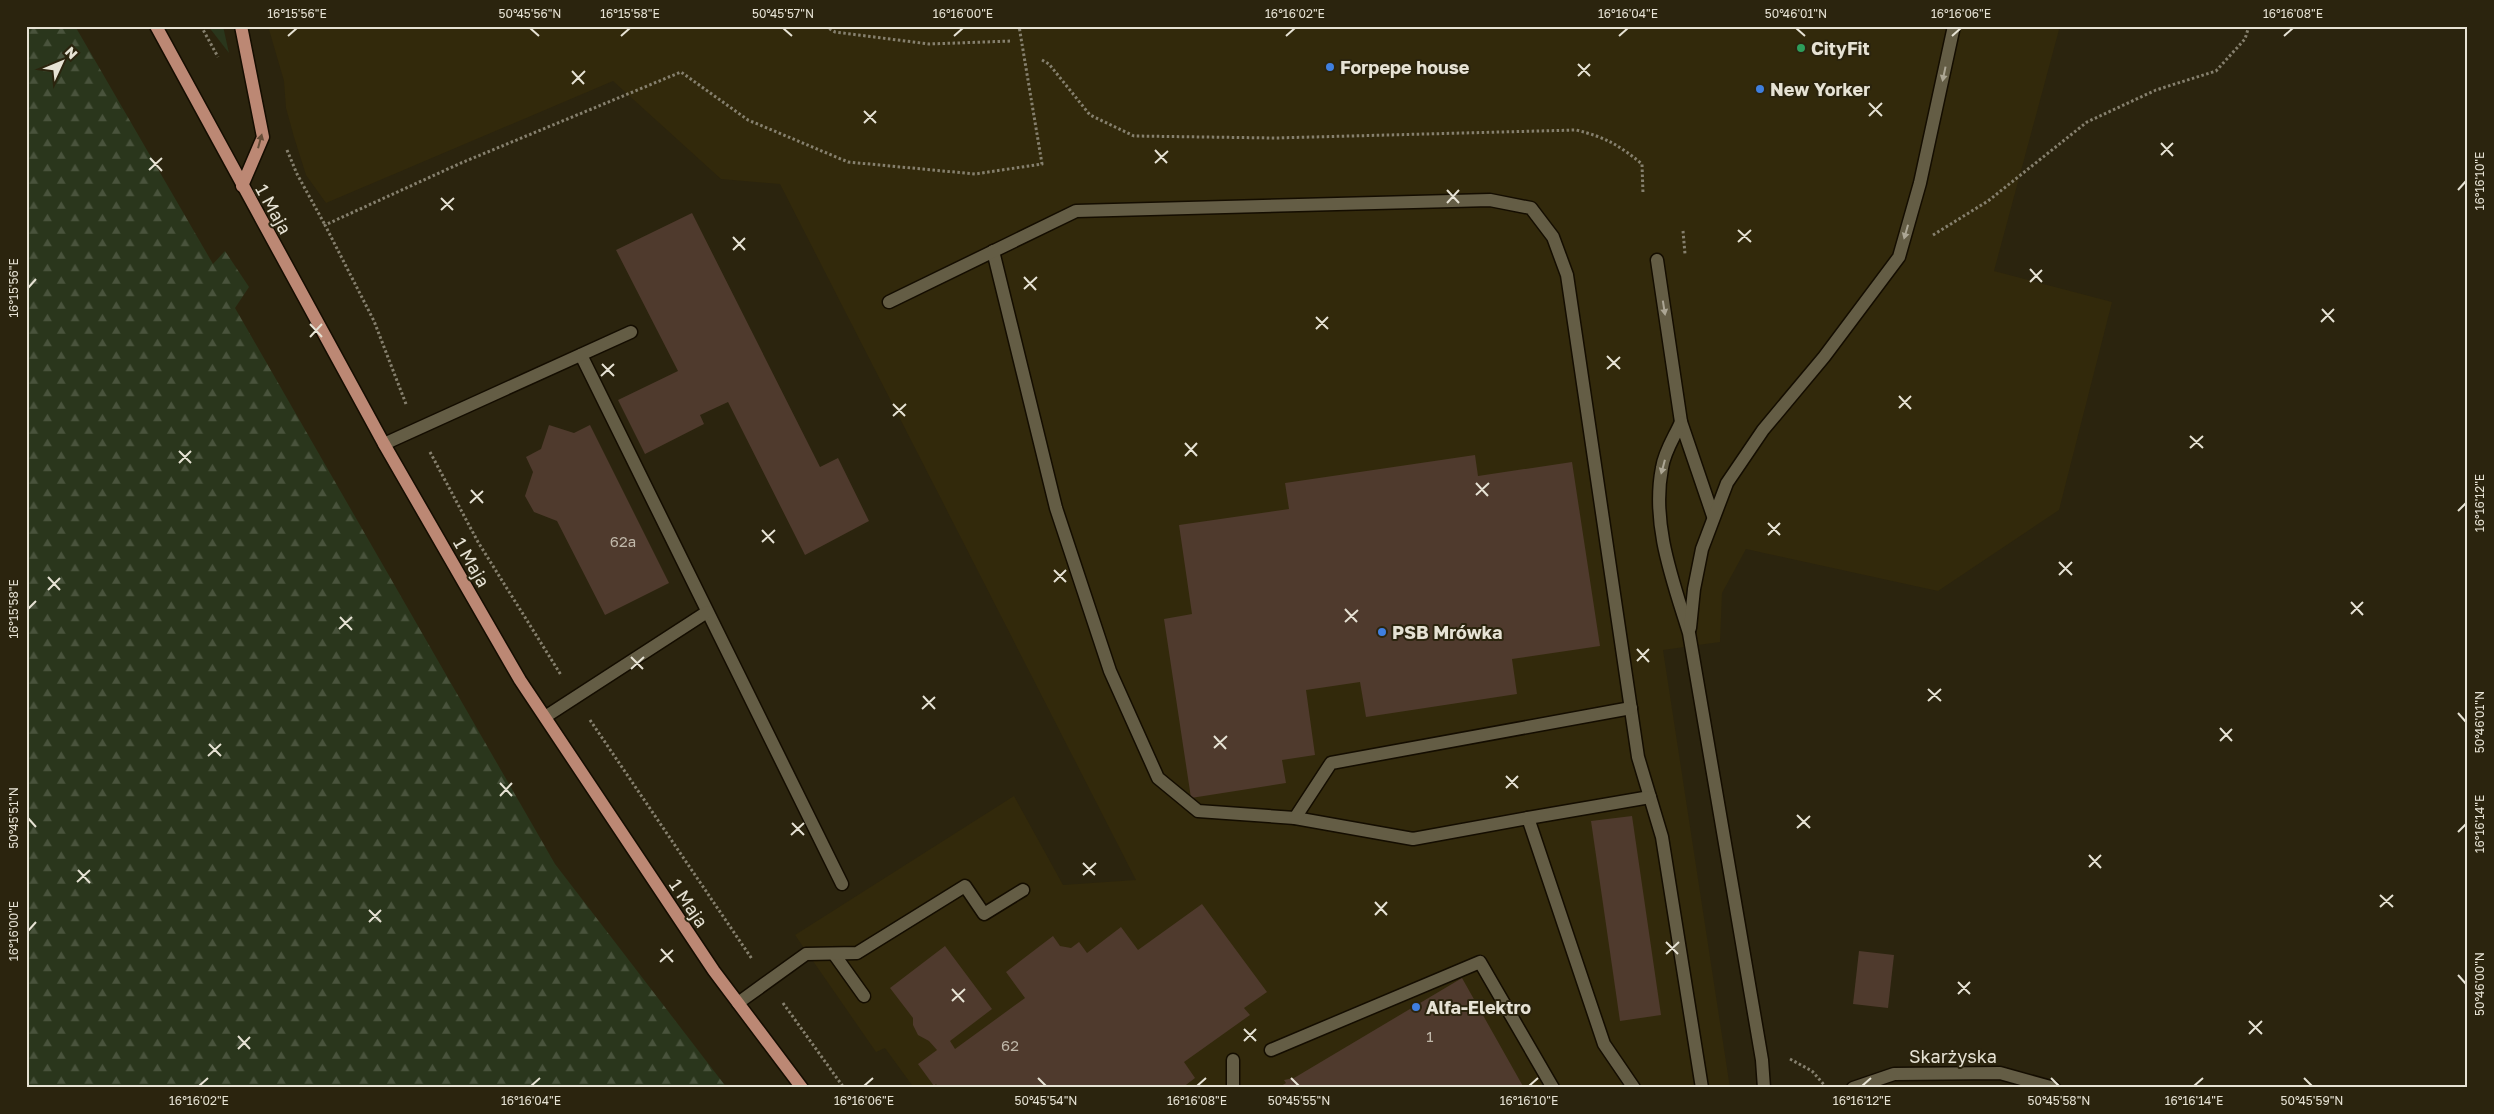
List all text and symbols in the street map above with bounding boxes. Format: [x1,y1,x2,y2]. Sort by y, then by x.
text: 16°15'56"E [267,6,327,21]
text: 50°45'56"N [499,6,561,21]
text: 16°15'58"E [600,6,660,21]
text: 50°45'57"N [752,6,814,21]
text: 16°16'00"E [933,6,993,21]
text: 16°16'02"E [1265,6,1325,21]
text: 16°16'04"E [1598,6,1658,21]
text: 50°46'01"N [1765,6,1827,21]
text: 16°16'06"E [1931,6,1991,21]
text: 16°16'08"E [2263,6,2323,21]
place label: CityFit [1811,37,1870,59]
north arrow [38,38,88,88]
marker: CityFit [1795,42,1807,54]
text: N [62,43,82,62]
place label: Forpepe house [1340,56,1470,78]
marker: Forpepe house [1324,61,1336,73]
one-way arrow [1940,66,1948,81]
place label: New Yorker [1770,78,1870,100]
marker: New Yorker [1754,83,1766,95]
one-way arrow [256,133,264,148]
text: 16°16'10"E [2472,152,2487,210]
street label: 1 Maja [251,180,297,238]
one-way arrow [1902,224,1910,239]
text: 16°15'56"E [6,258,21,318]
one-way arrow [1661,300,1669,316]
one-way arrow [1659,459,1667,474]
text: 16°16'12"E [2472,474,2487,532]
house number: 62a [610,532,636,550]
street label: 1 Maja [449,533,495,591]
text: 16°15'58"E [6,579,21,639]
place label: PSB Mrówka [1392,621,1502,643]
marker: PSB Mrówka [1376,626,1388,638]
text: 50°46'01"N [2472,691,2487,753]
text: 50°45'51"N [6,787,21,849]
text: 16°16'14"E [2472,795,2487,853]
street label: 1 Maja [665,875,713,931]
text: 16°16'00"E [6,901,21,961]
text: 50°46'00"N [2472,952,2487,1016]
place label: Alfa-Elektro [1426,996,1531,1018]
marker: Alfa-Elektro [1410,1001,1422,1013]
house number: 1 [1426,1027,1434,1045]
house number: 62 [1001,1036,1019,1054]
street label: Skarżyska [1909,1045,1997,1067]
text: 16°16'02"E [169,1093,229,1108]
text: 16°16'04"E [501,1093,561,1108]
text: 16°16'06"E [834,1093,894,1108]
text: 50°45'54"N [1014,1093,1078,1108]
text: 16°16'08"E [1167,1093,1227,1108]
text: 50°45'55"N [1268,1093,1330,1108]
text: 16°16'10"E [1500,1093,1558,1108]
text: 16°16'12"E [1833,1093,1891,1108]
text: 50°45'58"N [2027,1093,2091,1108]
text: 16°16'14"E [2165,1093,2223,1108]
text: 50°45'59"N [2281,1093,2343,1108]

